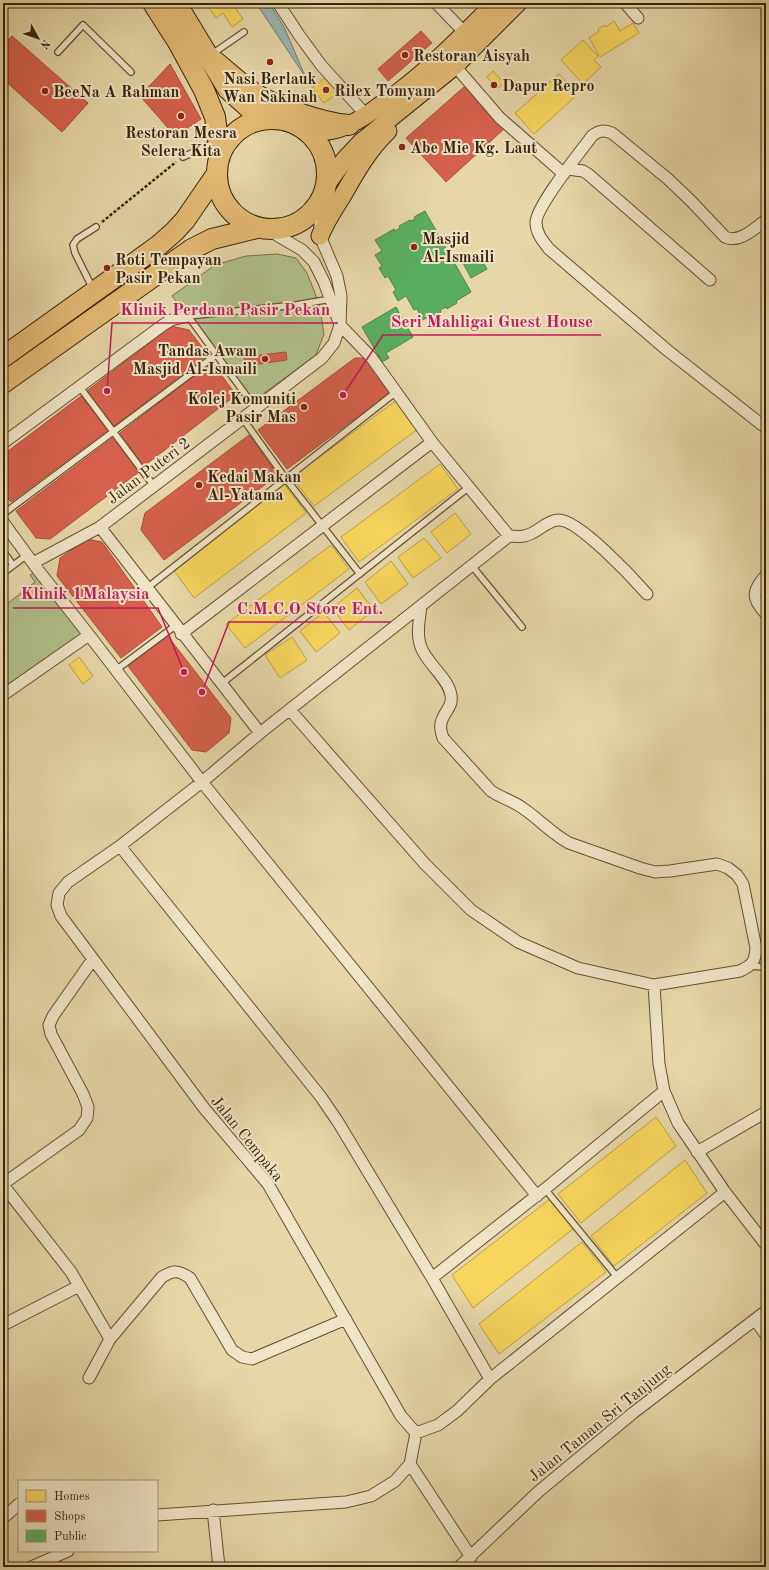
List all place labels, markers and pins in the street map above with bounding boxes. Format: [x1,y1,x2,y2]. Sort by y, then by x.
place label: Restoran Aisyah [413,49,530,65]
marker: Restoran Aisyah [400,50,410,60]
marker: Nasi Berlauk Wan Sakinah [265,57,275,67]
place label: Nasi Berlauk Wan Sakinah [223,72,317,106]
place label: Dapur Repro [502,79,595,95]
marker: Dapur Repro [489,80,499,90]
place label: Rilex Tomyam [334,84,436,100]
place label: BeeNa A Rahman [53,85,180,101]
marker: Rilex Tomyam [321,85,331,95]
marker: BeeNa A Rahman [40,86,50,96]
marker: Restoran Mesra Selera Kita [176,111,186,121]
place label: Restoran Mesra Selera Kita [125,126,237,160]
place label: Abe Mie Kg. Laut [410,141,537,157]
marker: Abe Mie Kg. Laut [397,142,407,152]
place label: Masjid Al-Ismaili [422,232,494,266]
marker: Masjid Al-Ismaili [409,242,419,252]
place label: Roti Tempayan Pasir Pekan [115,253,222,287]
marker: Roti Tempayan Pasir Pekan [102,263,112,273]
callout: Klinik Perdana Pasir Pekan [112,294,338,323]
callout: Seri Mahligai Guest House [383,306,601,335]
place label: Tandas Awam Masjid Al-Ismaili [133,344,257,378]
marker: Tandas Awam Masjid Al-Ismaili [260,354,270,364]
place label: Kolej Komuniti Pasir Mas [187,392,296,426]
marker: Kolej Komuniti Pasir Mas [299,402,309,412]
place label: Kedai Makan Al-Yatama [207,470,301,504]
marker: Kedai Makan Al-Yatama [194,480,204,490]
callout: Klinik 1Malaysia [13,579,158,608]
callout: C.M.C.O Store Ent. [229,593,391,622]

